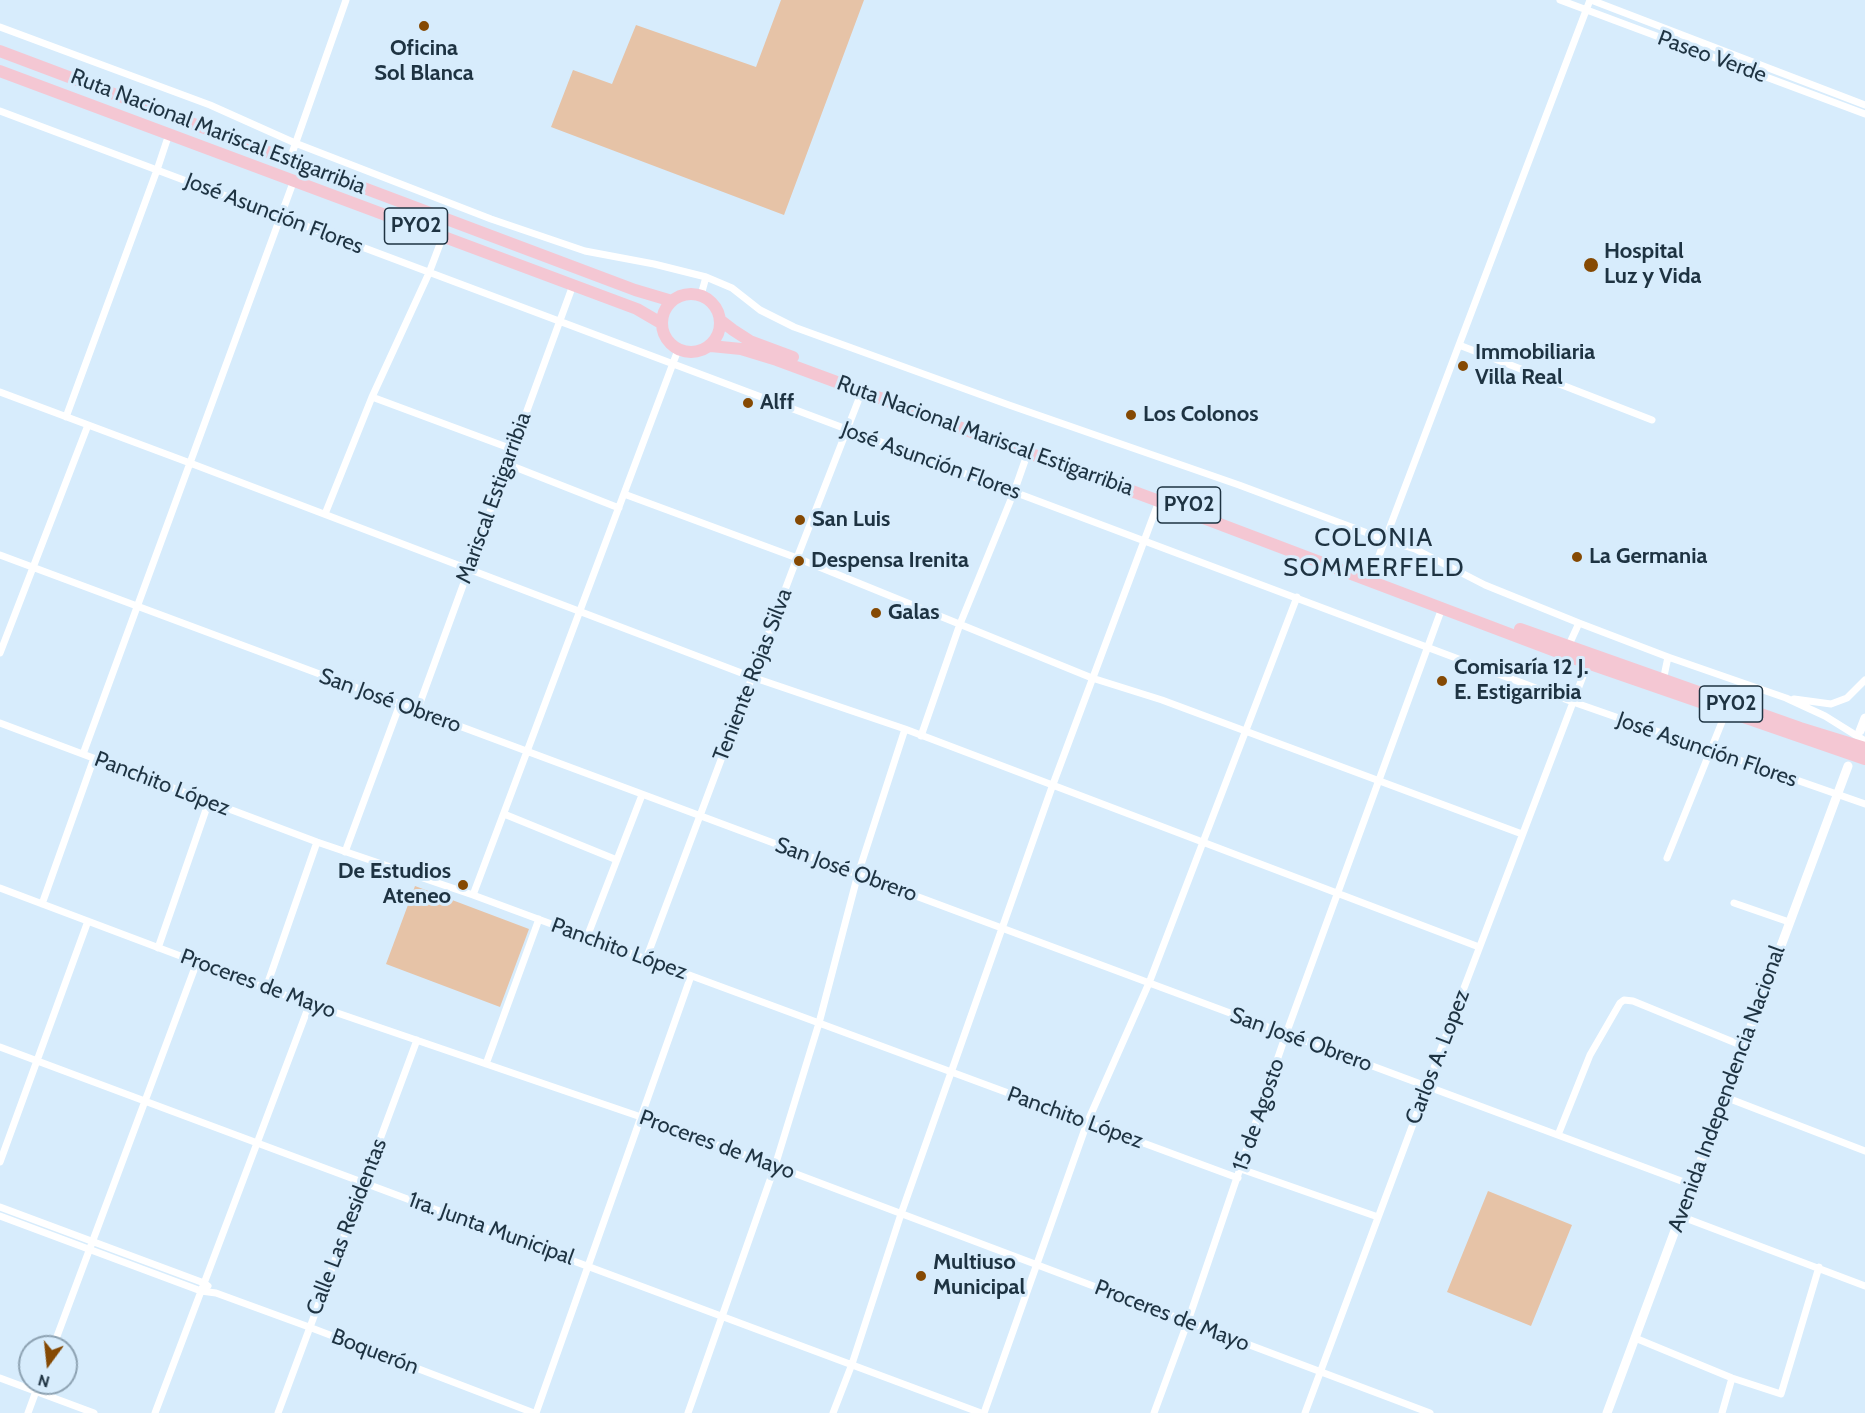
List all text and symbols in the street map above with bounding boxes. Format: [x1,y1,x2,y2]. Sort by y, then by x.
marker: Oficina Sol Blanca [417,19,431,33]
street label: Paseo Verde [1654,25,1770,89]
place label: Oficina Sol Blanca [374,36,474,88]
street label: Ruta Nacional Mariscal Estigarribia [67,63,369,201]
street label: José Asunción Flores [181,168,367,260]
road number: PY02 [384,208,448,244]
place label: Hospital Luz y Vida [1604,239,1701,290]
marker: Hospital Luz y Vida [1582,256,1600,274]
place label: Immobiliaria Villa Real [1475,340,1595,392]
marker: Immobiliaria Villa Real [1456,359,1470,373]
street label: Ruta Nacional Mariscal Estigarribia [833,370,1137,502]
place label: Alff [760,390,794,416]
marker: Alff [741,396,755,410]
place label: Los Colonos [1143,402,1259,428]
marker: Los Colonos [1124,408,1138,422]
street label: Mariscal Estigarribia [451,409,537,587]
street label: José Asunción Flores [838,416,1024,506]
road number: PY02 [1158,487,1220,523]
place label: San Luis [812,507,890,533]
marker: San Luis [793,513,807,527]
district label: COLONIA SOMMERFELD [1283,522,1465,584]
place label: La Germania [1589,544,1707,570]
place label: Despensa Irenita [811,548,969,574]
marker: La Germania [1570,550,1584,564]
marker: Despensa Irenita [792,554,806,568]
street label: Teniente Rojas Silva [708,585,798,765]
place label: Galas [888,600,940,626]
marker: Galas [869,606,883,620]
place label: Comisaría 12 J. E. Estigarribia [1454,655,1589,706]
street label: San José Obrero [315,663,465,739]
marker: Comisaría 12 J. E. Estigarribia [1435,674,1449,688]
road number: PY02 [1700,686,1762,722]
street label: José Asunción Flores [1613,707,1801,793]
street label: Panchito López [91,746,233,822]
street label: San José Obrero [771,832,921,908]
place label: De Estudios Ateneo [338,859,451,910]
marker: De Estudios Ateneo [456,878,470,892]
street label: Panchito López [547,912,691,986]
street label: Avenida Independencia Nacional [1663,942,1791,1236]
street label: Proceres de Mayo [177,944,339,1024]
street label: Carlos A. Lopez [1400,986,1476,1128]
street label: San José Obrero [1226,1002,1376,1078]
street label: 15 de Agosto [1227,1055,1291,1175]
street label: Panchito López [1003,1081,1147,1155]
street label: Proceres de Mayo [636,1105,798,1185]
street label: Calle Las Residentas [301,1135,393,1319]
street label: 1ra. Junta Municipal [404,1187,578,1271]
place label: Multiuso Municipal [933,1250,1025,1302]
marker: Multiuso Municipal [914,1269,928,1283]
street label: Proceres de Mayo [1091,1274,1253,1358]
street label: Boquerón [328,1323,422,1381]
north arrow [18,1335,78,1395]
text: N [36,1370,52,1392]

